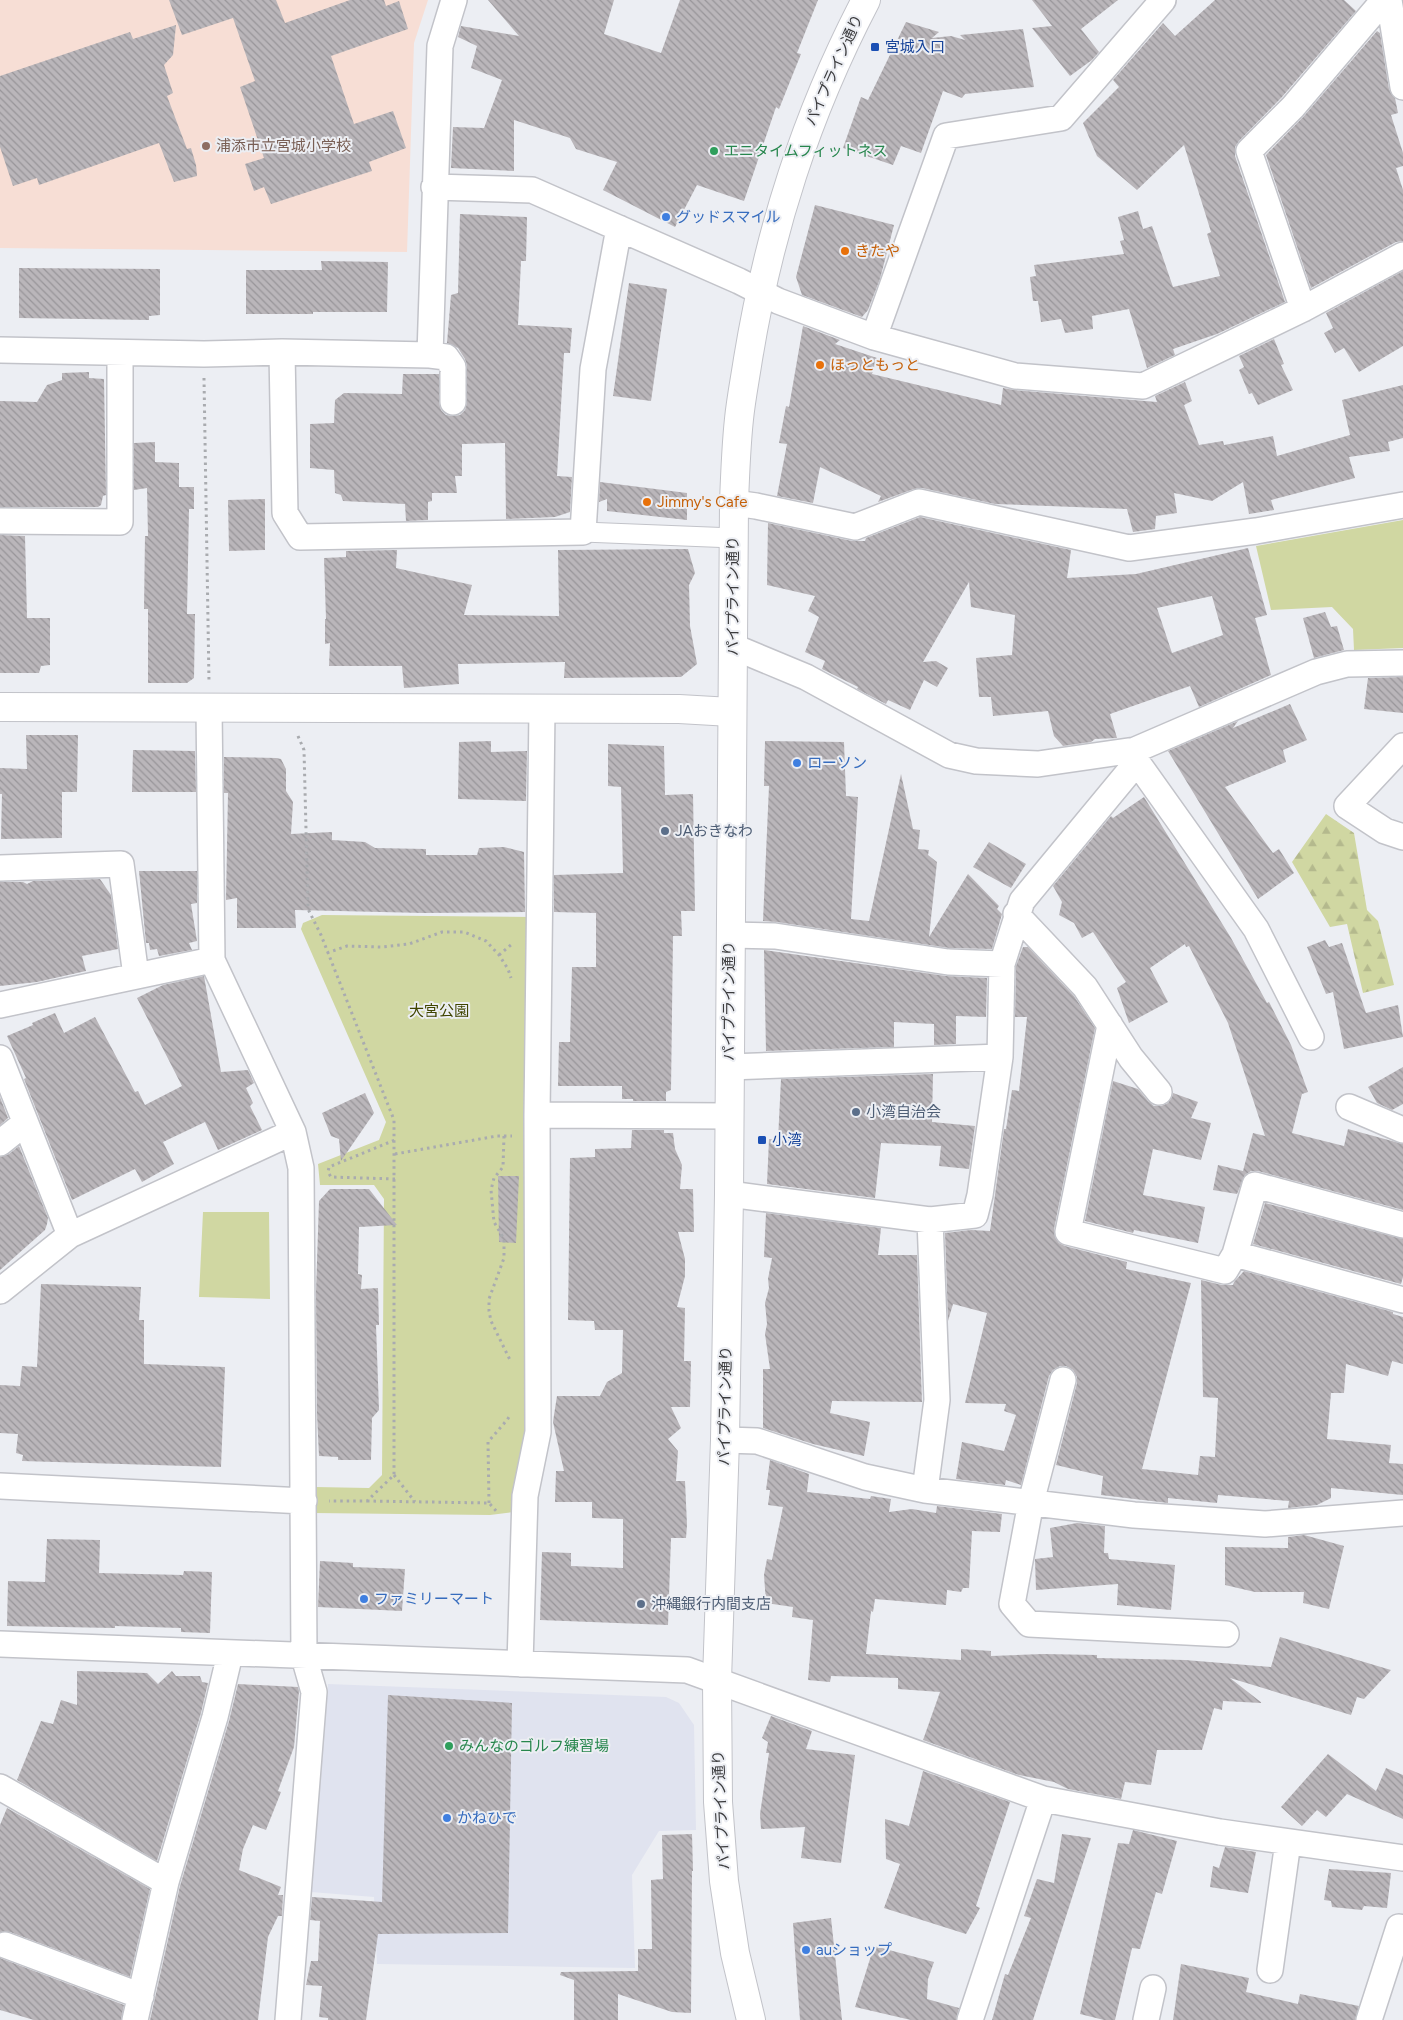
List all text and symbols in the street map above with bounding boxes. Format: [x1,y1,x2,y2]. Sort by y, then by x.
street label: パイプライン通り [801,12,867,128]
place label: 宮城入口 [885,38,945,56]
marker: 宮城入口 [869,41,881,53]
place label: 浦添市立宮城小学校 [216,137,351,155]
marker: 浦添市立宮城小学校 [200,140,212,152]
place label: エニタイムフィットネス [724,142,888,160]
marker: エニタイムフィットネス [708,145,720,157]
place label: グッドスマイル [676,208,781,226]
marker: グッドスマイル [660,211,672,223]
place label: きたや [855,242,900,260]
marker: きたや [839,245,851,257]
place label: ほっともっと [830,356,920,374]
marker: ほっともっと [814,359,826,371]
place label: Jimmy's Cafe [657,493,747,511]
marker: Jimmy's Cafe [641,496,653,508]
street label: パイプライン通り [724,536,742,656]
place label: ローソン [807,754,867,772]
marker: ローソン [791,757,803,769]
place label: JAおきなわ [675,822,753,840]
marker: JAおきなわ [659,825,671,837]
street label: パイプライン通り [720,941,738,1061]
park label: 大宮公園 [409,1002,469,1020]
place label: 小湾自治会 [866,1103,941,1121]
marker: 小湾自治会 [850,1106,862,1118]
place label: 小湾 [772,1131,802,1149]
marker: 小湾 [756,1134,768,1146]
street label: パイプライン通り [715,1346,735,1466]
place label: ファミリーマート [374,1590,494,1608]
marker: ファミリーマート [358,1593,370,1605]
place label: 沖縄銀行内間支店 [651,1595,771,1613]
marker: 沖縄銀行内間支店 [635,1598,647,1610]
place label: みんなのゴルフ練習場 [459,1737,609,1755]
marker: みんなのゴルフ練習場 [443,1740,455,1752]
street label: パイプライン通り [709,1750,733,1870]
place label: かねひで [457,1809,517,1827]
marker: かねひで [441,1812,453,1824]
place label: auショップ [816,1941,892,1959]
marker: auショップ [800,1944,812,1956]

